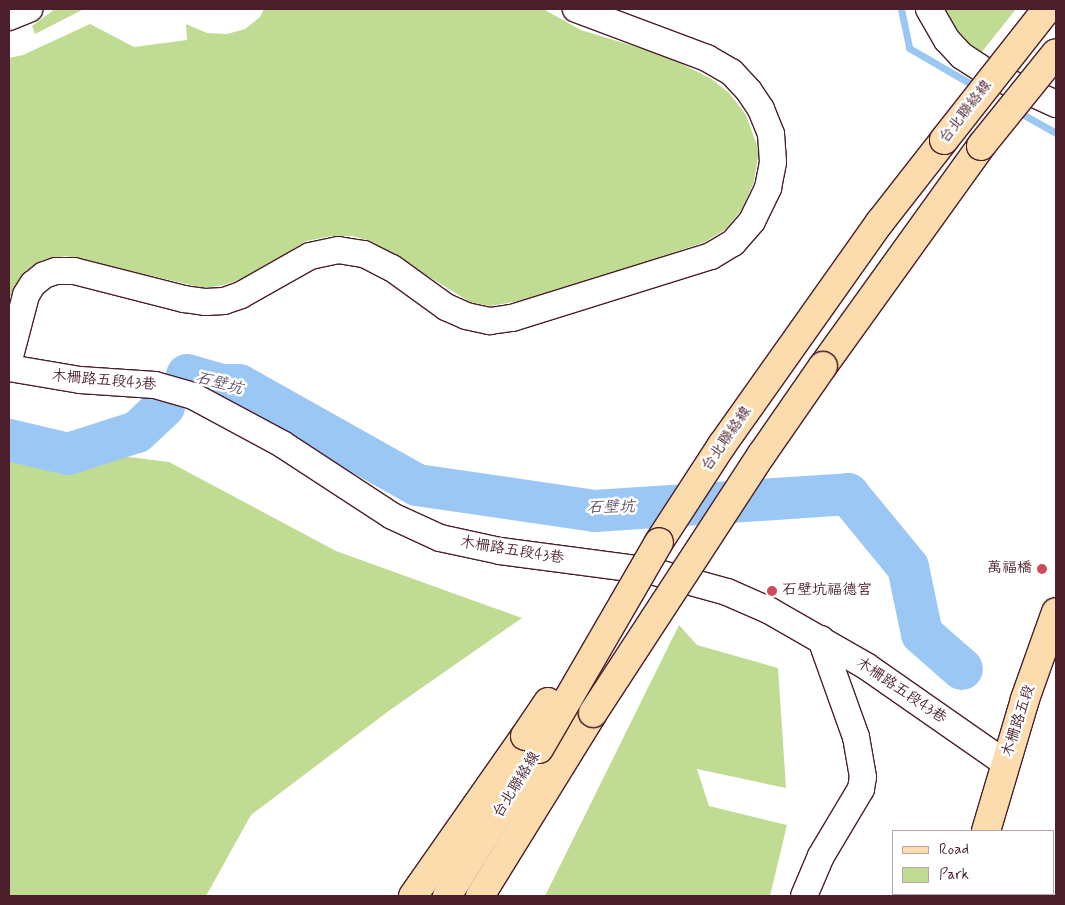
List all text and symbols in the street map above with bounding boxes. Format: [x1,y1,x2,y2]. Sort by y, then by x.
street label: 台北聯絡線 [936,77,996,147]
street label: 木柵路五段43巷 [51,367,157,395]
water label: 石壁坑 [193,369,245,399]
street label: 台北聯絡線 [698,403,756,475]
water label: 石壁坑 [587,498,635,518]
street label: 木柵路五段43巷 [459,534,565,568]
place label: 萬福橋 [987,560,1032,578]
marker: 萬福橋 [1036,563,1048,575]
place label: 石壁坑福德宮 [782,582,872,600]
marker: 石壁坑福德宮 [766,585,778,597]
street label: 木柵路五段43巷 [852,654,950,728]
street label: 木柵路五段 [999,683,1039,759]
street label: 台北聯絡線 [489,748,545,822]
legend [892,830,1055,895]
text: Road [939,840,969,860]
text: Park [939,865,969,885]

